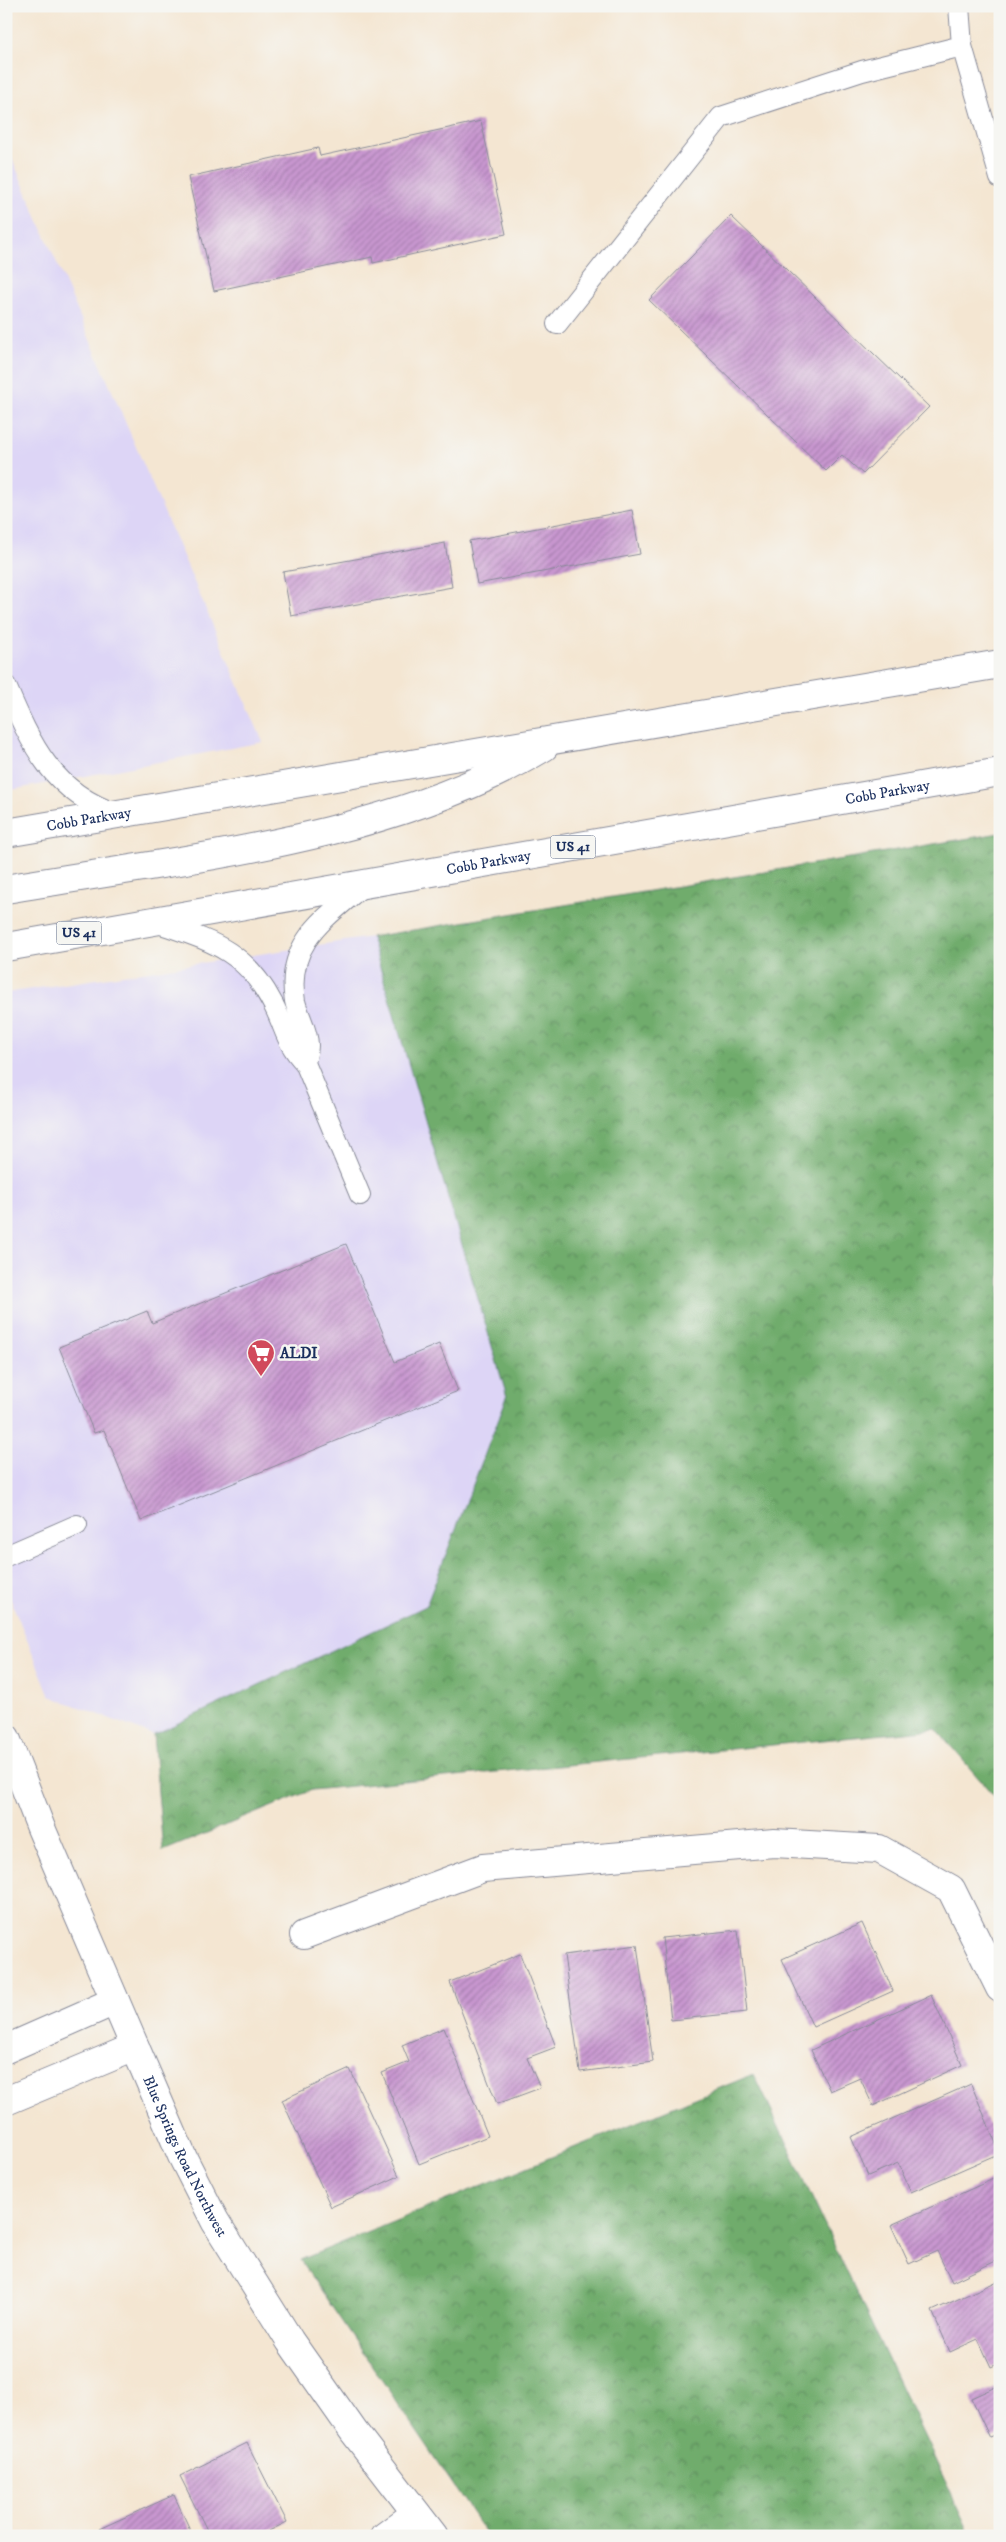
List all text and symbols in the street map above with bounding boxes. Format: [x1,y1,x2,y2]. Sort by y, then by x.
street label: Cobb Parkway [844,775,932,809]
street label: Cobb Parkway [45,802,133,835]
road number: US 41 [550,836,596,859]
street label: Cobb Parkway [445,845,533,879]
road number: US 41 [56,921,102,944]
supermarket icon: ALDI [246,1338,276,1377]
place label: ALDI [279,1344,318,1363]
street label: Blue Springs Road Northwest [139,2073,232,2240]

